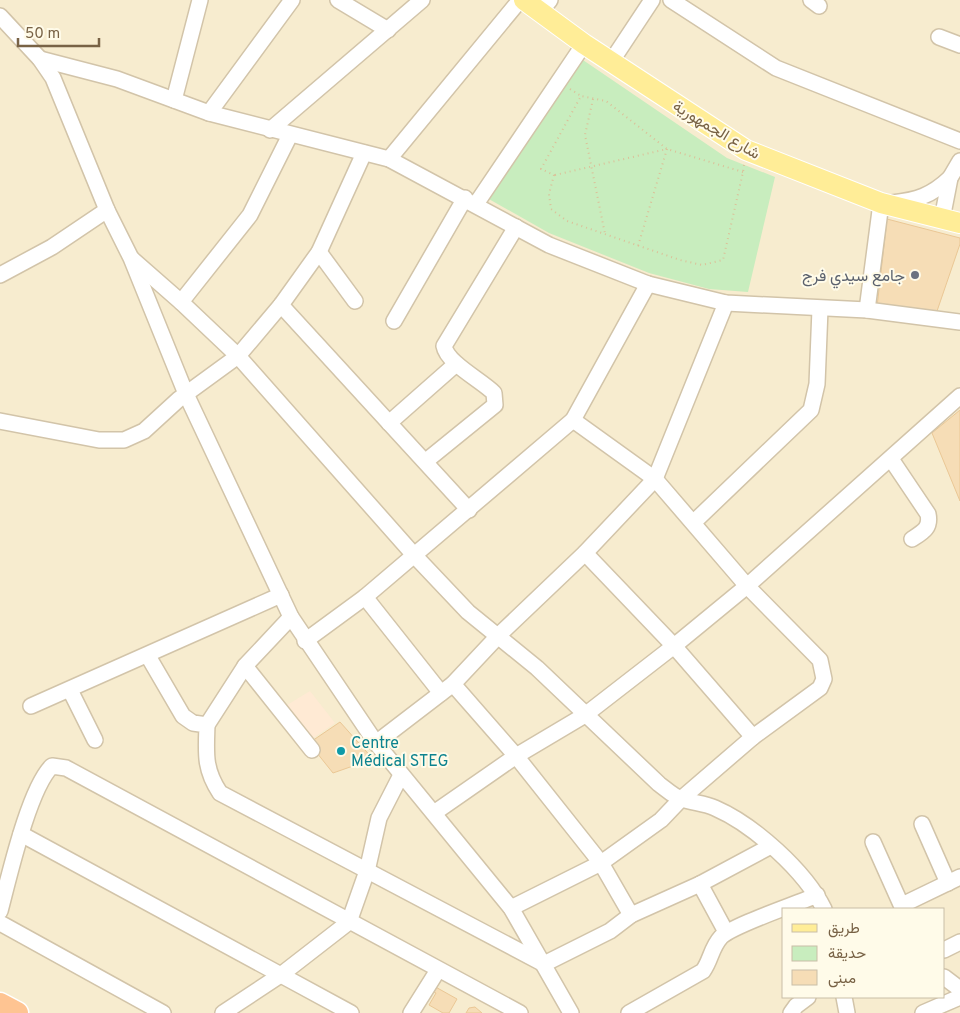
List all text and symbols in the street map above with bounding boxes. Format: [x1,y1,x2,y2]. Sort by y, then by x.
scale bar [18,15,99,47]
text: 50 m [25,25,60,44]
street label: شارع الجمهورية [669,97,763,165]
place label: جامع سيدي فرج [802,267,905,289]
marker: جامع سيدي فرج [909,269,921,281]
place label: Centre Médical STEG [351,734,448,772]
marker: Centre Médical STEG [335,745,347,757]
legend [782,908,945,998]
text: طريق [828,920,860,939]
text: حديقة [828,945,866,964]
text: مبنى [828,970,856,989]

